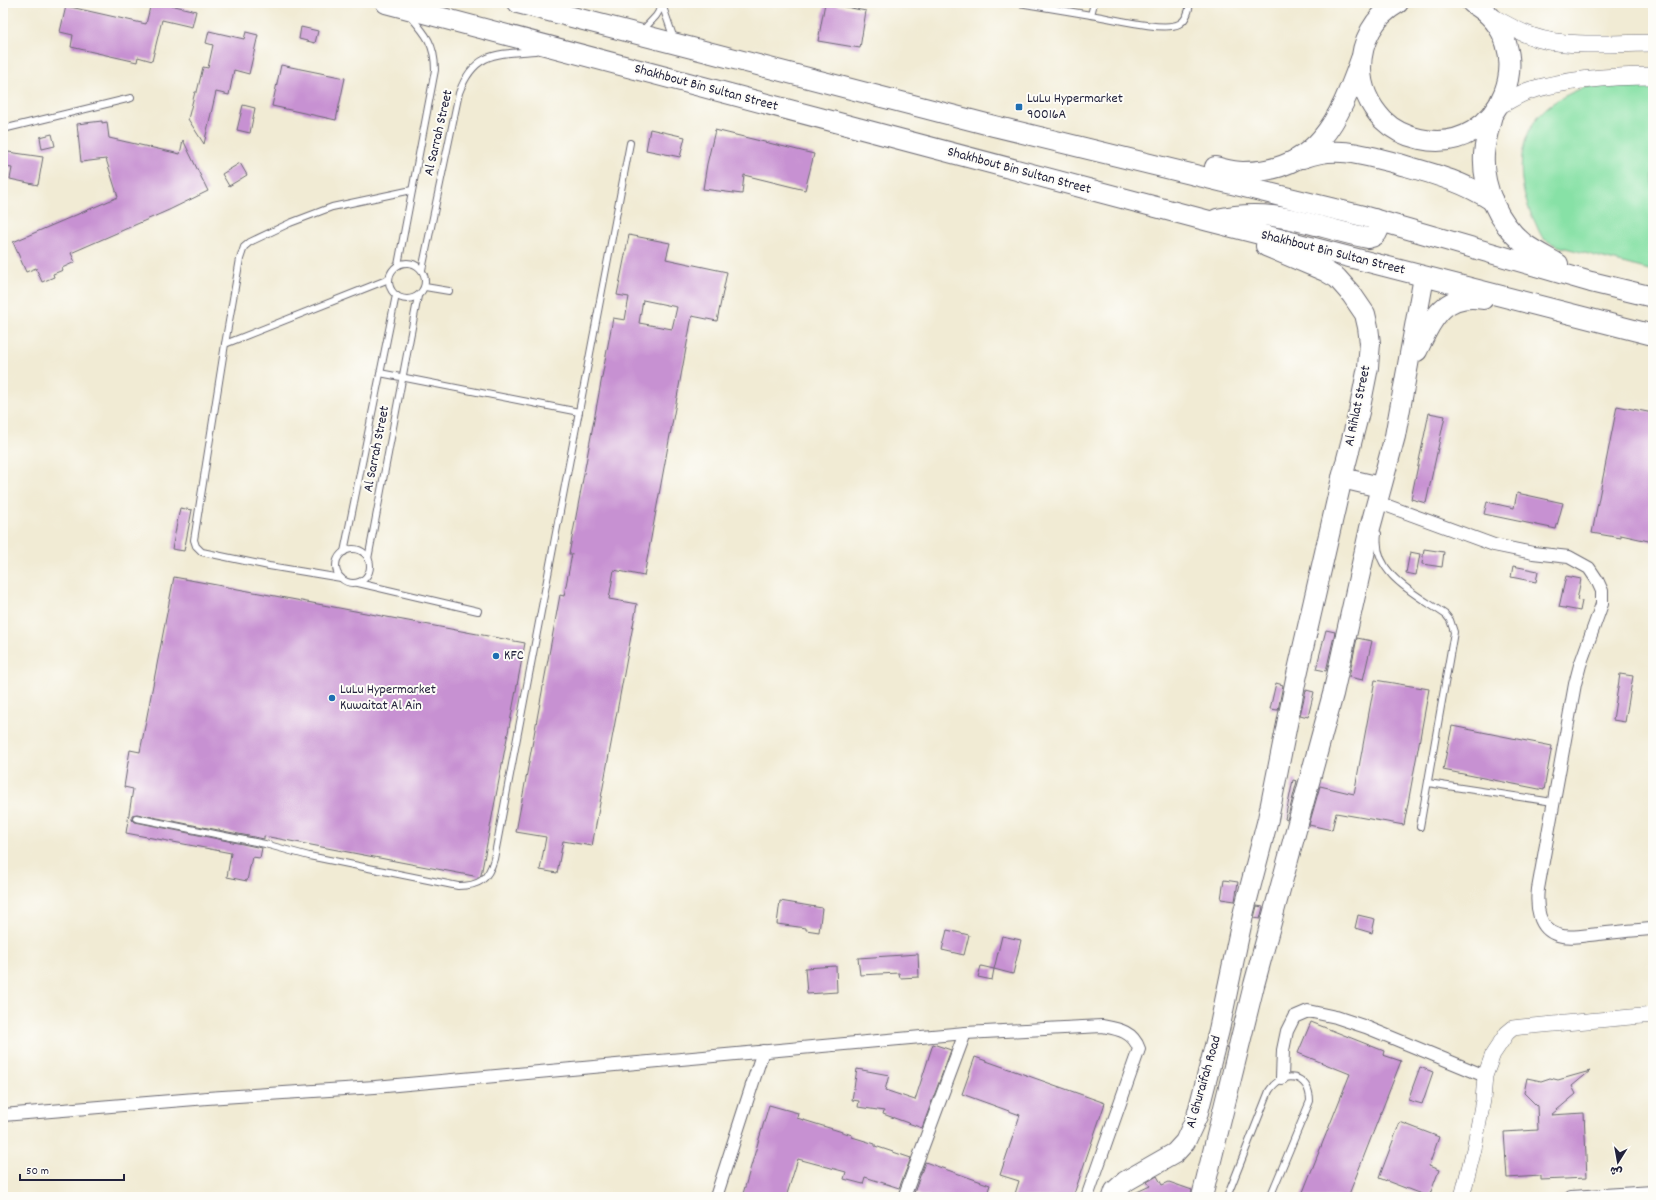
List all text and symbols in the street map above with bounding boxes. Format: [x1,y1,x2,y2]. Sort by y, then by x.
street label: Shakhbout Bin Sultan Street [632,59,780,117]
street label: Al Sarrah Street [419,88,459,178]
place label: LuLu Hypermarket 90016A [1027,89,1123,125]
marker: LuLu Hypermarket 90016A [1014,102,1024,112]
street label: Shakhbout Bin Sultan Street [945,142,1093,200]
street label: Shakhbout Bin Sultan Street [1259,225,1407,281]
street label: Al Rihlat Street [1340,364,1376,448]
street label: Al Sarrah Street [359,404,395,494]
place label: KFC [504,646,524,666]
marker: KFC [491,651,501,661]
place label: LuLu Hypermarket Kuwaitat Al Ain [340,680,436,716]
marker: LuLu Hypermarket Kuwaitat Al Ain [327,693,337,703]
street label: Al Ghuraifah Road [1181,1033,1227,1131]
north arrow [1598,1142,1638,1182]
scale bar [20,1156,124,1182]
text: ش [1609,1161,1624,1179]
text: 50 m [26,1163,49,1180]

